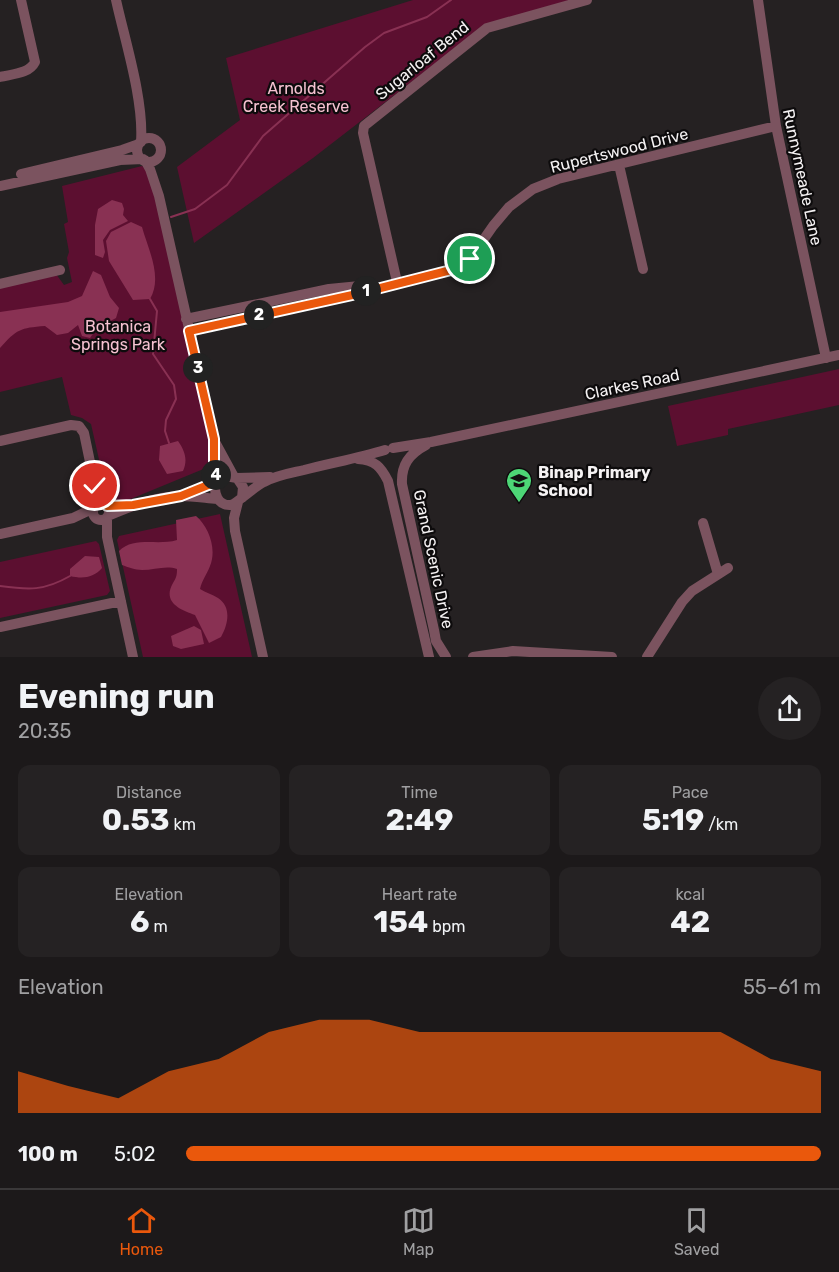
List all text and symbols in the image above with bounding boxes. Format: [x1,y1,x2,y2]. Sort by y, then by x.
street label: Sugarloaf Bend [372,17,473,104]
park label: Arnolds Creek Reserve [243,79,349,116]
street label: Runnymeade Lane [779,107,826,247]
street label: Rupertswood Drive [548,124,690,177]
pin [444,233,495,284]
icon: arrive [453,242,486,275]
pin: 1 [351,276,381,306]
text: 1 [362,281,370,300]
pin: 2 [244,300,274,330]
text: 2 [254,305,264,324]
park label: Botanica Springs Park [71,317,166,354]
pin: 3 [183,353,213,383]
text: 3 [193,358,203,377]
street label: Clarkes Road [583,365,681,404]
pin [69,460,120,511]
pin: 4 [201,460,231,490]
place label: Binap Primary School [538,463,651,500]
text: 4 [211,465,221,484]
school or university icon: Binap Primary School [504,466,534,504]
icon: check [78,469,111,502]
street label: Grand Scenic Drive [410,488,458,630]
text: Evening run [18,677,215,716]
button: share [758,677,821,740]
text: 20:35 [18,719,71,743]
text: Distance [116,783,182,802]
text: Time [401,783,438,802]
text: Pace [672,783,709,802]
text: 0.53 [102,802,170,838]
text: 2:49 [386,802,453,838]
text: 5:19 [642,802,704,838]
text: km [170,815,196,834]
text: /km [704,815,738,834]
text: Elevation [115,885,183,904]
text: Heart rate [382,885,457,904]
text: kcal [675,885,705,904]
text: 6 [130,904,150,940]
text: 154 [374,904,428,940]
text: 42 [670,904,710,940]
text: m [150,917,168,936]
text: bpm [428,917,465,936]
text: Elevation [18,975,104,999]
text: 55–61 m [743,975,821,999]
text: 100 m [18,1142,78,1166]
text: 5:02 [114,1142,155,1166]
tab: Home [119,1204,163,1259]
tab: Map [402,1204,435,1259]
tab: Saved [674,1204,720,1259]

